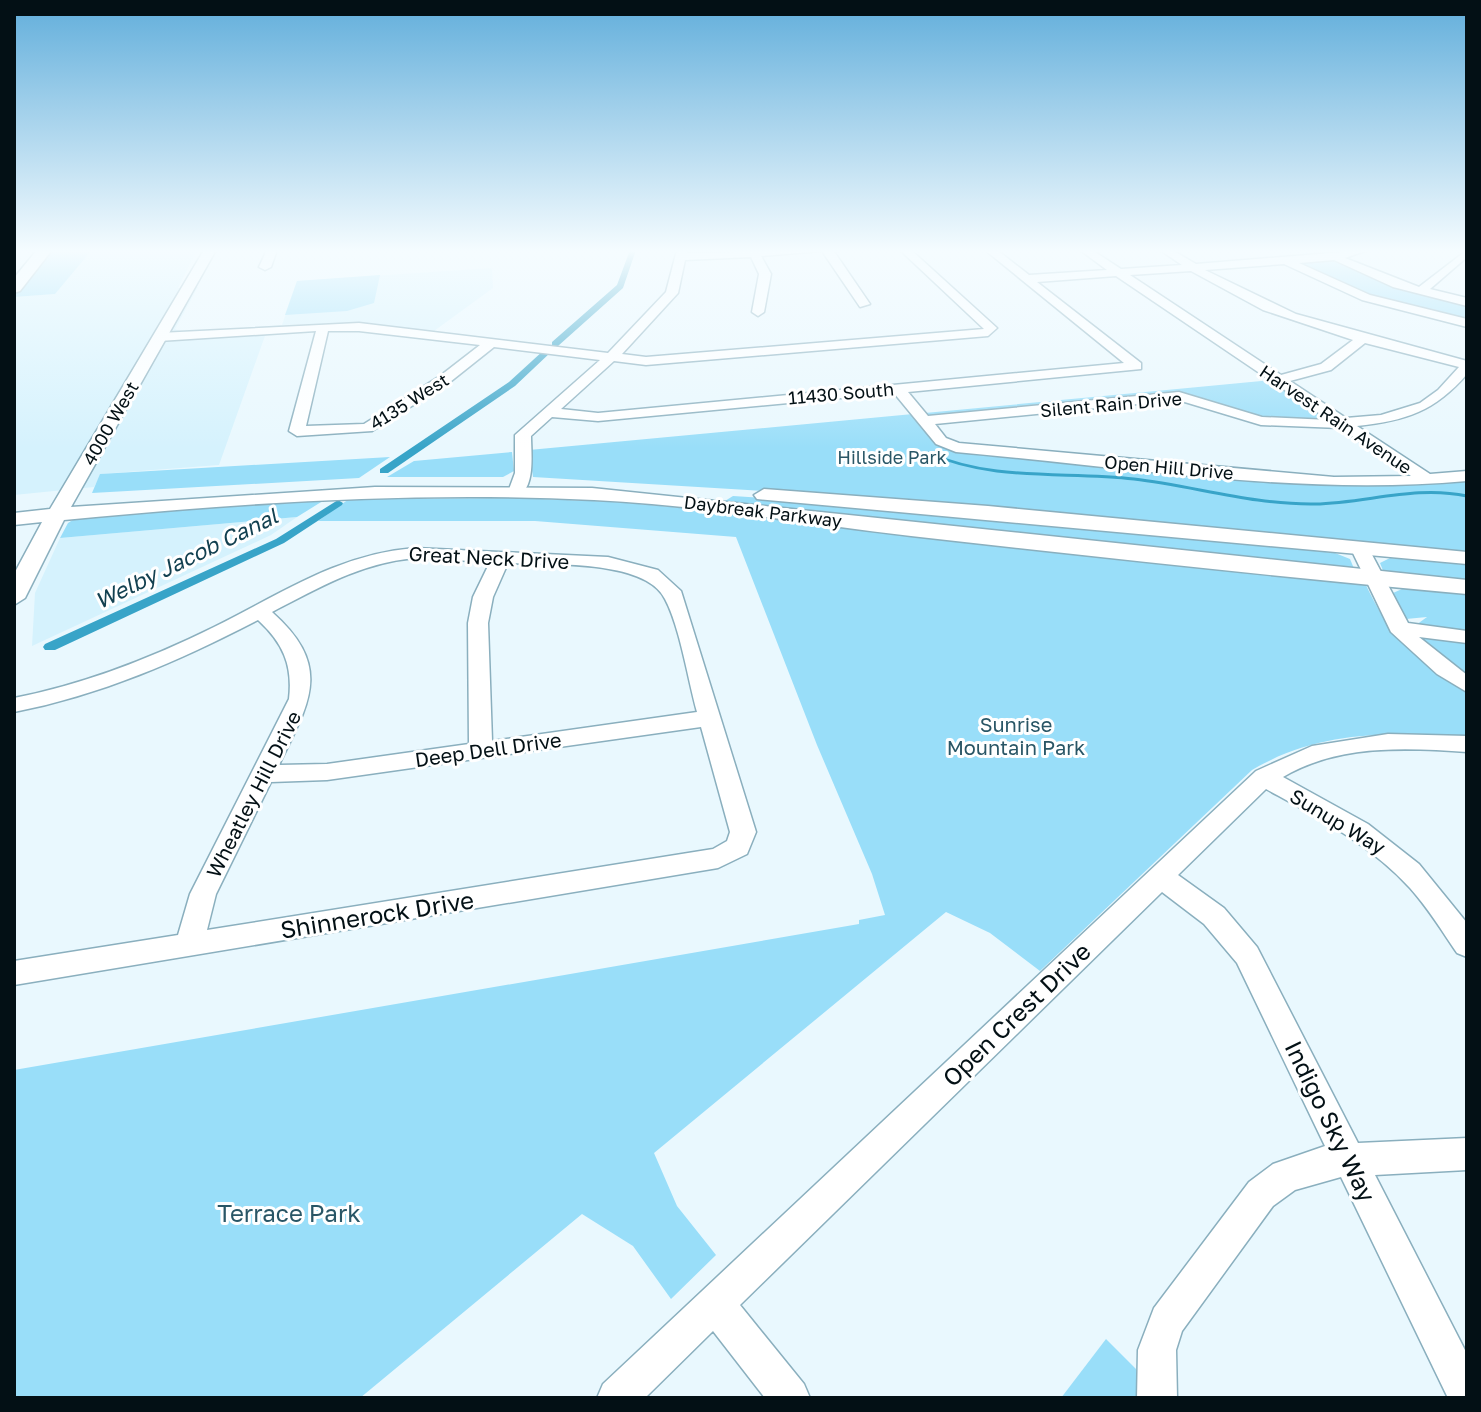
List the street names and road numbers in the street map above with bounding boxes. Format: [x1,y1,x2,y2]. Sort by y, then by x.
street label: Harvest Rain Avenue [1256,360,1416,478]
street label: 4135 West [365,368,453,434]
street label: 4000 West [77,377,143,469]
street label: 11430 South [787,377,895,409]
street label: Silent Rain Drive [1039,387,1183,421]
street label: Open Hill Drive [1104,450,1234,484]
street label: Daybreak Parkway [683,490,843,532]
street label: Great Neck Drive [408,541,570,573]
street label: Wheatley Hill Drive [201,707,305,881]
street label: Deep Dell Drive [413,727,563,771]
street label: Sunup Way [1286,783,1390,859]
street label: Shinnerock Drive [278,884,476,944]
street label: Open Crest Drive [936,936,1096,1092]
street label: Indigo Sky Way [1279,1036,1383,1206]

